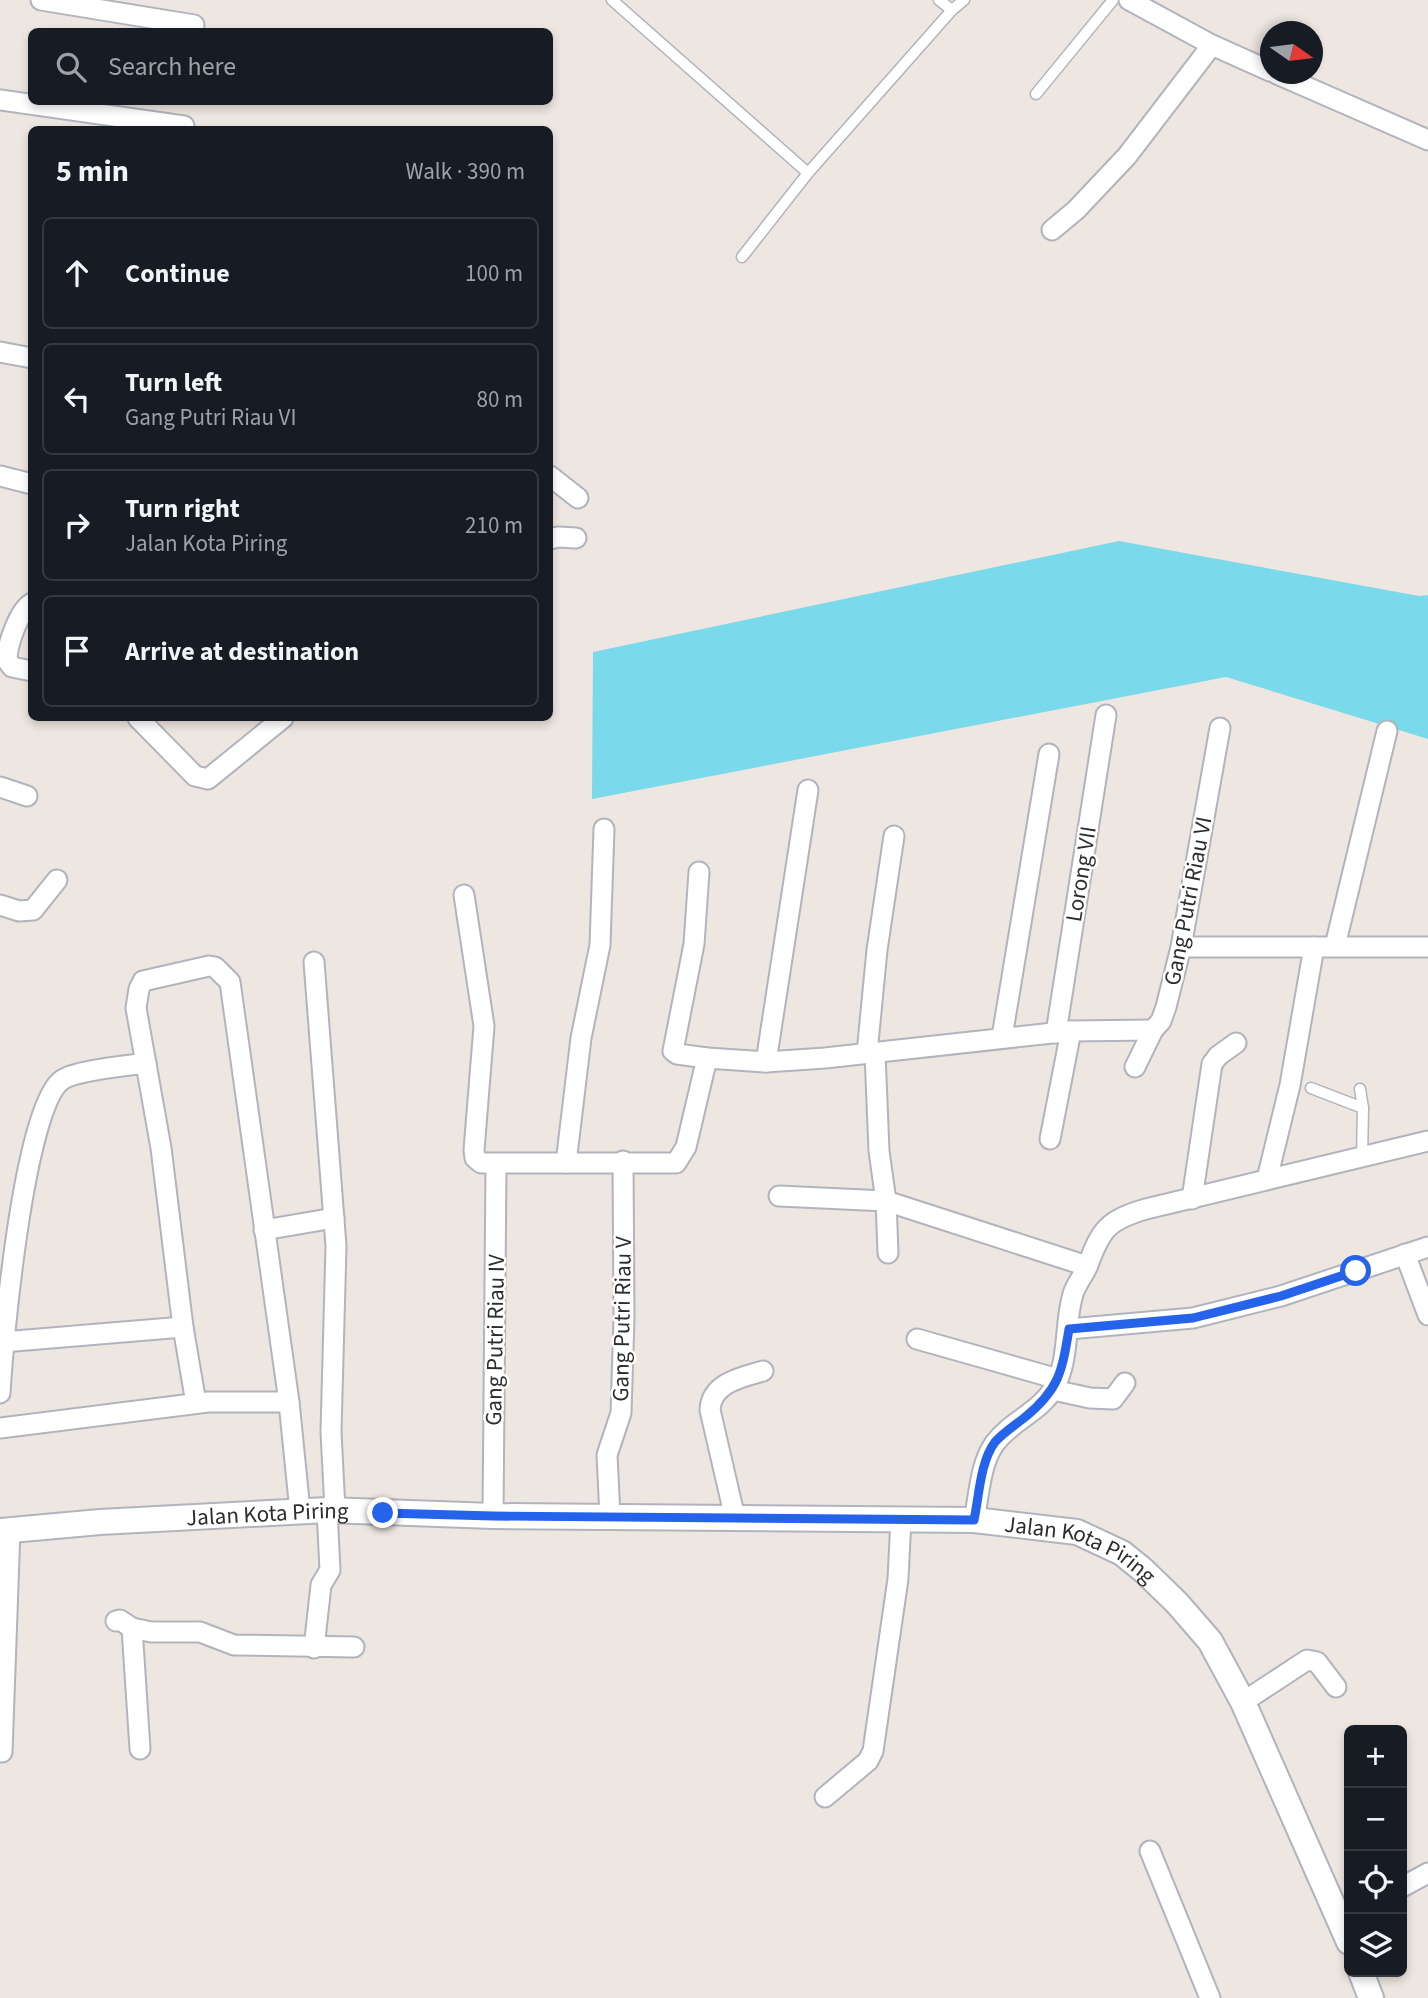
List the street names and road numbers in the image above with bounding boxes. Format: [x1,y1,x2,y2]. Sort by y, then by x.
street label: Gang Putri Riau VI [1155,814,1221,988]
street label: Lorong VII [1057,824,1105,924]
street label: Gang Putri Riau V [604,1236,640,1402]
street label: Gang Putri Riau IV [477,1254,513,1426]
street label: Jalan Kota Piring [185,1493,350,1534]
street label: Jalan Kota Piring [1003,1507,1164,1591]

